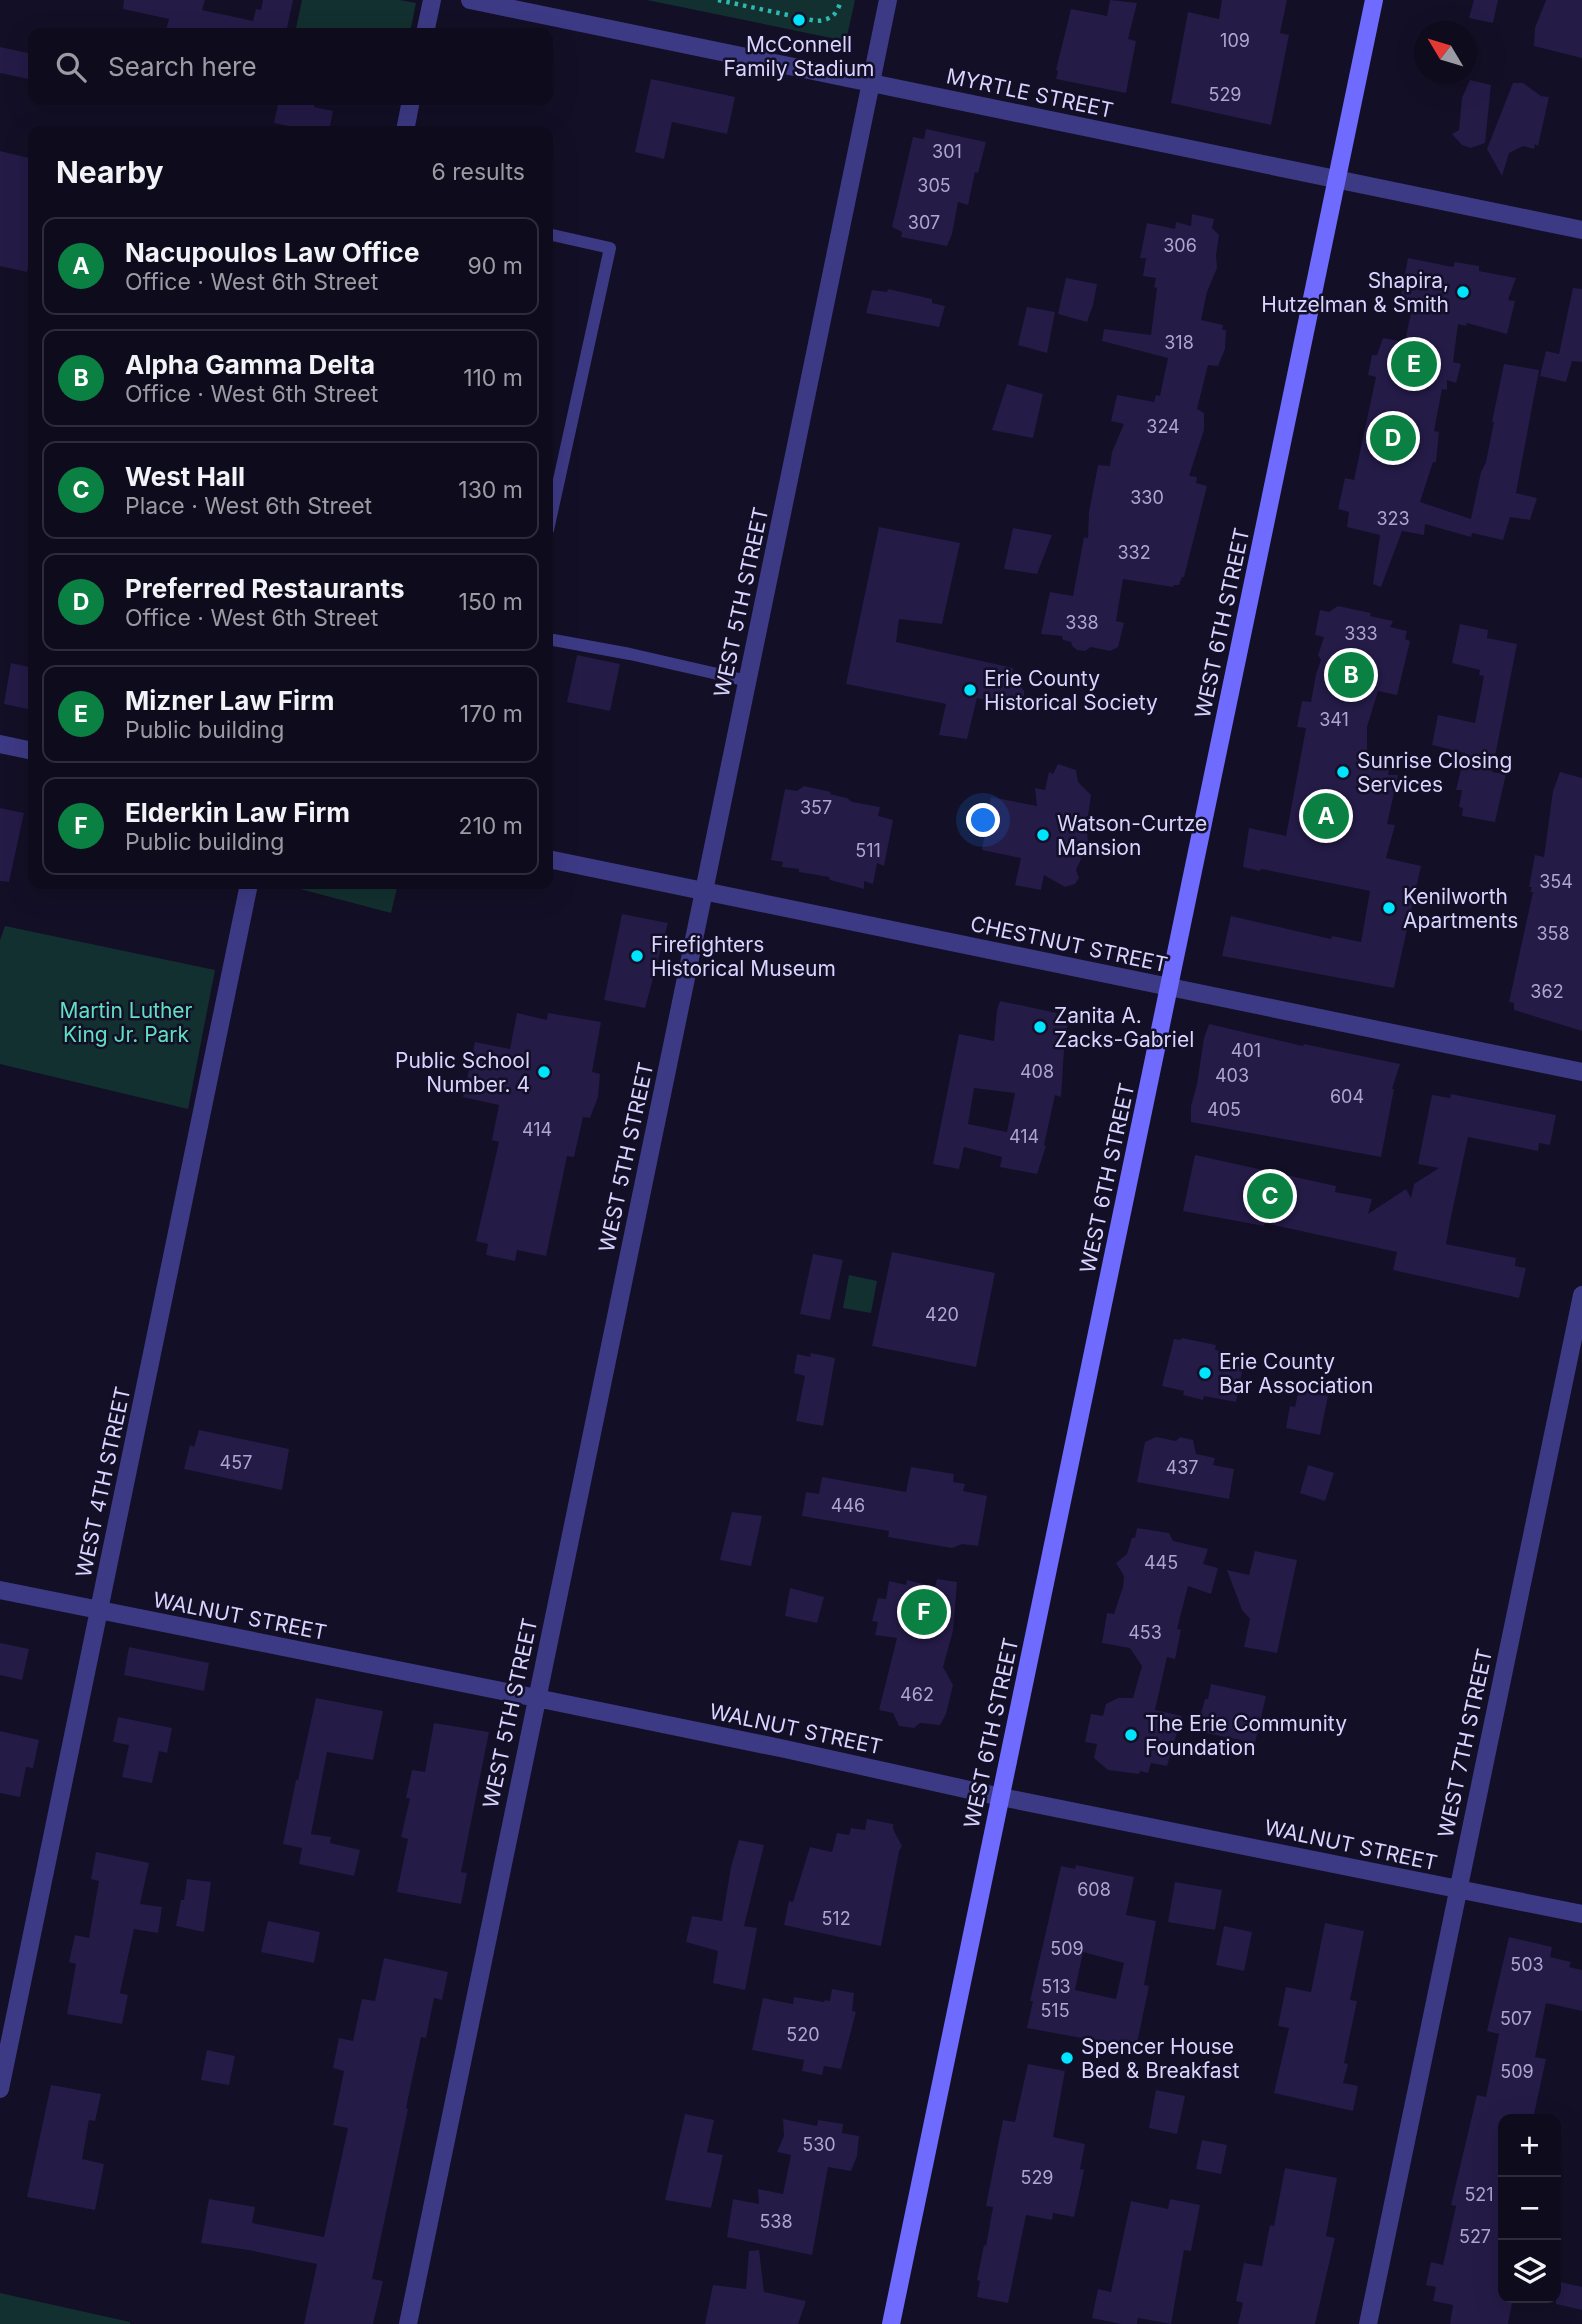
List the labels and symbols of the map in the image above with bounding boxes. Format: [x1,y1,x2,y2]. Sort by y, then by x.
marker: McConnell Family Stadium [791,12,807,28]
north arrow [1414,21,1477,84]
house number: 109 [1220,30,1250,51]
place label: McConnell Family Stadium [723,32,875,81]
street label: MYRTLE STREET [944,63,1116,123]
house number: 529 [1208,84,1242,105]
house number: 301 [932,141,962,162]
house number: 305 [917,175,951,196]
house number: 307 [908,212,940,233]
house number: 306 [1163,235,1197,256]
place label: Shapira, Hutzelman & Smith [1261,268,1449,317]
marker: Shapira, Hutzelman & Smith [1455,284,1471,300]
house number: 318 [1164,332,1194,353]
pin: E [1391,338,1437,390]
pin: D [1370,412,1416,464]
house number: 324 [1146,416,1180,437]
house number: 330 [1130,487,1164,508]
street label: WEST 5TH STREET [709,505,773,699]
house number: 323 [1376,508,1410,529]
street label: WEST 6TH STREET [1190,526,1254,720]
house number: 332 [1117,542,1151,563]
house number: 338 [1065,612,1099,633]
house number: 333 [1344,623,1378,644]
pin: B [1328,649,1374,701]
place label: Erie County Historical Society [984,666,1158,715]
marker: Erie County Historical Society [962,682,978,698]
house number: 341 [1319,709,1349,730]
place label: Sunrise Closing Services [1357,748,1512,797]
marker: Sunrise Closing Services [1335,764,1351,780]
pin: A [1303,790,1349,842]
house number: 357 [800,797,832,818]
your location [966,803,1000,837]
place label: Watson-Curtze Mansion [1057,811,1207,860]
marker: Watson-Curtze Mansion [1035,827,1051,843]
house number: 511 [855,840,881,861]
house number: 354 [1539,871,1573,892]
place label: Kenilworth Apartments [1403,884,1518,933]
marker: Kenilworth Apartments [1381,900,1397,916]
street label: CHESTNUT STREET [968,911,1170,977]
house number: 358 [1536,923,1570,944]
place label: Firefighters Historical Museum [651,932,836,981]
marker: Firefighters Historical Museum [629,948,645,964]
house number: 362 [1530,981,1564,1002]
park label: Martin Luther King Jr. Park [60,998,193,1047]
place label: Zanita A. Zacks-Gabriel [1054,1003,1194,1052]
marker: Zanita A. Zacks-Gabriel [1032,1019,1048,1035]
house number: 401 [1231,1040,1261,1061]
place label: Public School Number. 4 [395,1048,530,1097]
street label: WEST 5TH STREET [594,1060,658,1254]
house number: 408 [1020,1061,1054,1082]
marker: Public School Number. 4 [536,1064,552,1080]
house number: 403 [1215,1065,1249,1086]
street label: WEST 6TH STREET [1075,1081,1139,1275]
house number: 604 [1330,1086,1364,1107]
house number: 405 [1207,1099,1241,1120]
house number: 414 [522,1119,552,1140]
house number: 414 [1009,1126,1039,1147]
pin: C [1247,1170,1293,1222]
house number: 420 [925,1304,959,1325]
place label: Erie County Bar Association [1219,1349,1373,1398]
marker: Erie County Bar Association [1197,1365,1213,1381]
street label: WEST 4TH STREET [71,1384,135,1580]
house number: 457 [220,1452,252,1473]
house number: 437 [1166,1457,1198,1478]
house number: 446 [831,1495,865,1516]
house number: 445 [1144,1552,1178,1573]
pin: F [901,1586,947,1638]
street label: WALNUT STREET [151,1587,329,1645]
street label: WEST 5TH STREET [478,1616,542,1810]
house number: 453 [1128,1622,1162,1643]
street label: WEST 6TH STREET [959,1636,1023,1830]
street label: WEST 7TH STREET [1433,1646,1497,1840]
house number: 462 [900,1684,934,1705]
street label: WALNUT STREET [707,1698,885,1760]
place label: The Erie Community Foundation [1145,1711,1347,1760]
marker: The Erie Community Foundation [1123,1727,1139,1743]
street label: WALNUT STREET [1262,1814,1440,1876]
house number: 608 [1077,1879,1111,1900]
house number: 512 [821,1908,851,1929]
house number: 509 [1050,1938,1084,1959]
house number: 503 [1510,1954,1544,1975]
house number: 513 [1041,1976,1071,1997]
house number: 515 [1040,2000,1070,2021]
house number: 507 [1500,2008,1532,2029]
house number: 520 [786,2024,820,2045]
place label: Spencer House Bed & Breakfast [1081,2034,1240,2083]
marker: Spencer House Bed & Breakfast [1059,2050,1075,2066]
house number: 509 [1500,2061,1534,2082]
house number: 530 [802,2134,836,2155]
house number: 529 [1020,2167,1054,2188]
house number: 521 [1464,2184,1494,2205]
house number: 538 [759,2211,793,2232]
house number: 527 [1459,2226,1491,2247]

